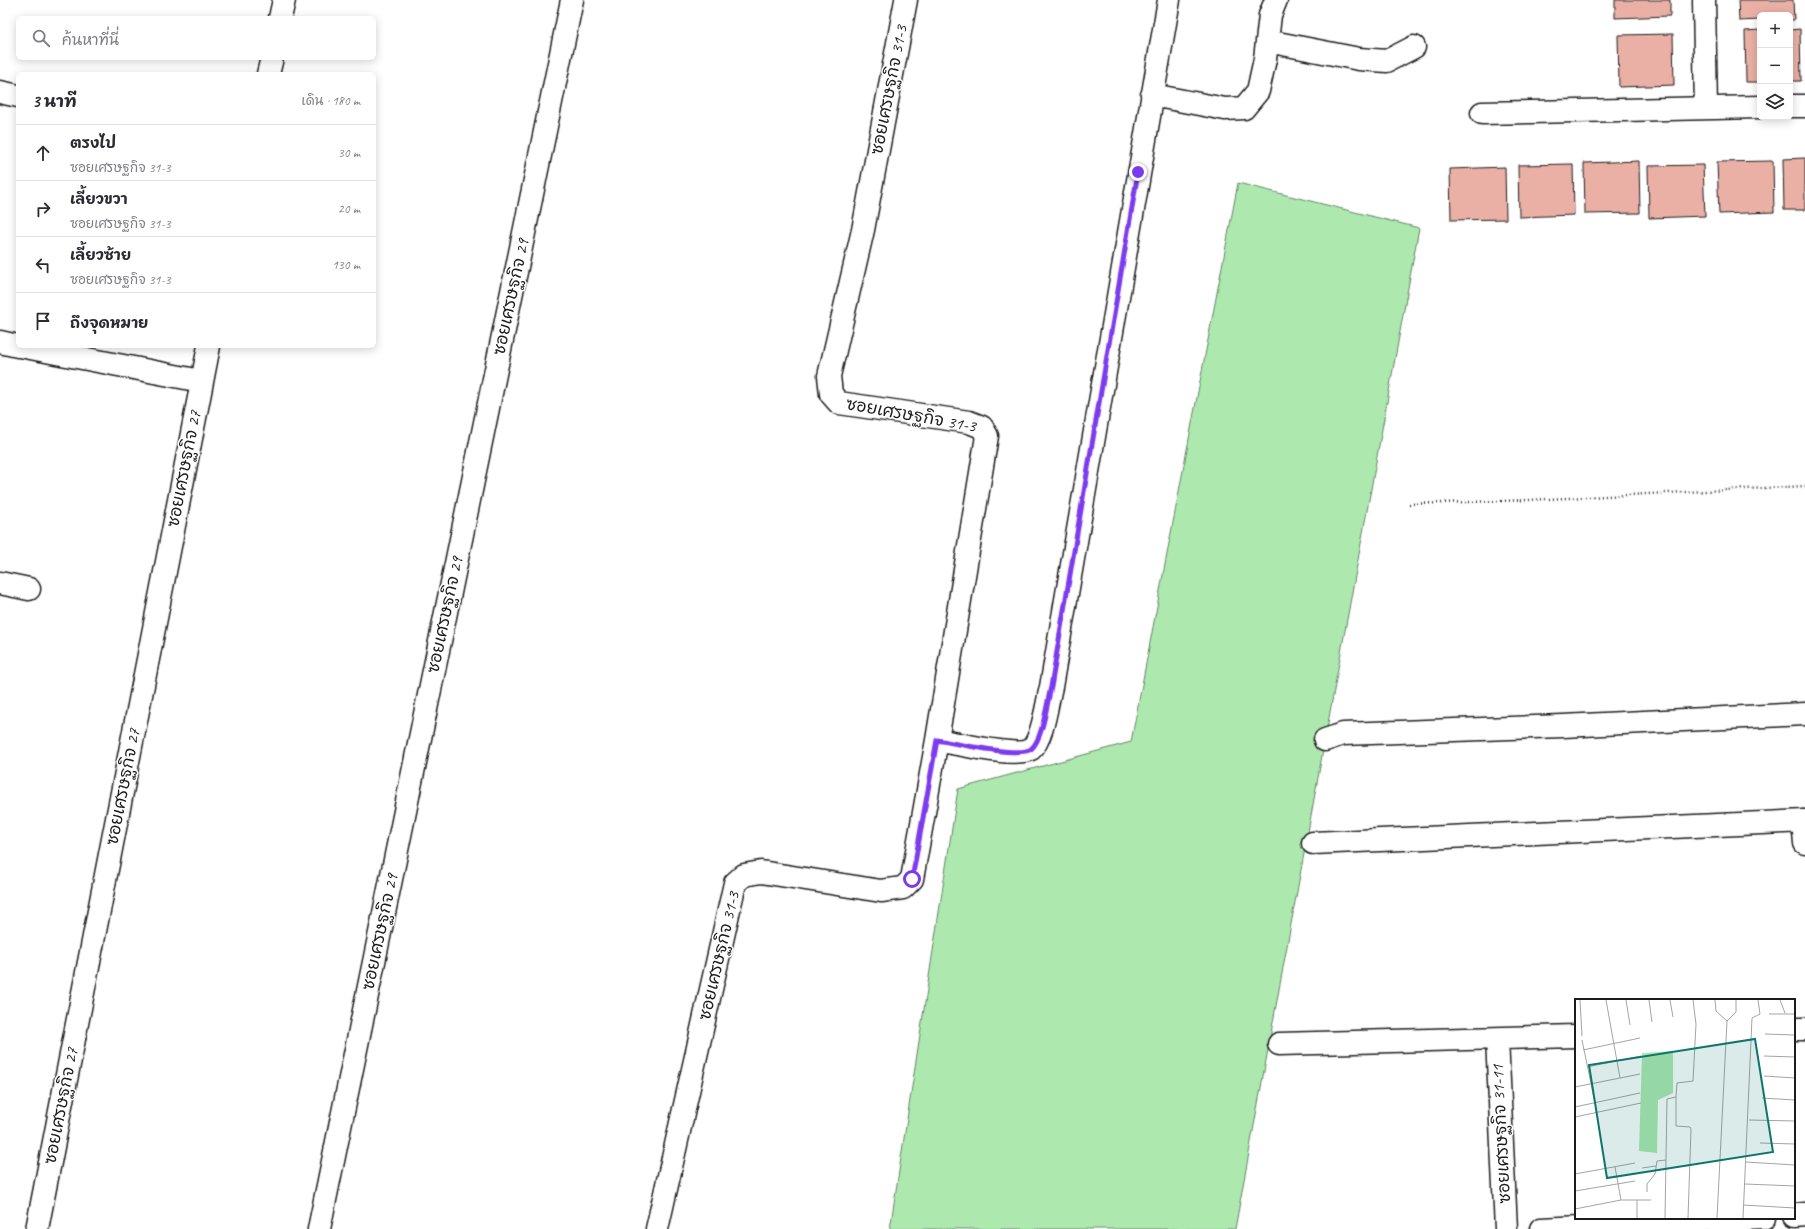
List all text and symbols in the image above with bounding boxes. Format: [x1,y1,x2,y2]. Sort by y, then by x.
map controls [1757,12,1793,120]
button: + [1757,12,1793,48]
search box [16,16,376,60]
street label: ซอยเศรษฐกิจ 31-3 [866,22,913,157]
icon: search [30,27,52,49]
text: ค้นหาที่นี่ [62,31,119,50]
button: − [1757,48,1793,84]
button: layers [1757,84,1793,120]
text: 3 นาที [32,91,77,112]
text: เดิน · 180 m [302,93,360,109]
text: ตรงไป [70,134,116,153]
icon: ahead [32,142,54,164]
text: 30 m [338,145,360,161]
text: ซอยเศรษฐกิจ 31-3 [70,160,170,176]
route end [1129,163,1147,181]
text: เลี้ยวขวา [70,190,128,209]
icon: right [32,198,54,220]
text: 20 m [338,201,360,217]
text: ซอยเศรษฐกิจ 31-3 [70,216,170,232]
street label: ซอยเศรษฐกิจ 29 [488,236,535,357]
text: เลี้ยวซ้าย [70,246,131,265]
icon: left [32,254,54,276]
text: 130 m [332,257,360,273]
text: ซอยเศรษฐกิจ 31-3 [70,272,170,288]
icon: arrive [32,310,54,332]
text: ถึงจุดหมาย [70,314,148,333]
street label: ซอยเศรษฐกิจ 31-3 [844,393,979,438]
street label: ซอยเศรษฐกิจ 27 [162,408,207,529]
street label: ซอยเศรษฐกิจ 29 [422,554,469,675]
street label: ซอยเศรษฐกิจ 27 [101,726,146,847]
route start [903,870,921,888]
street label: ซอยเศรษฐกิจ 29 [357,871,404,992]
street label: ซอยเศรษฐกิจ 31-3 [694,888,745,1023]
inset map [1575,999,1795,1219]
street label: ซอยเศรษฐกิจ 27 [39,1045,84,1166]
street label: ซอยเศรษฐกิจ 31-11 [1487,1063,1516,1204]

